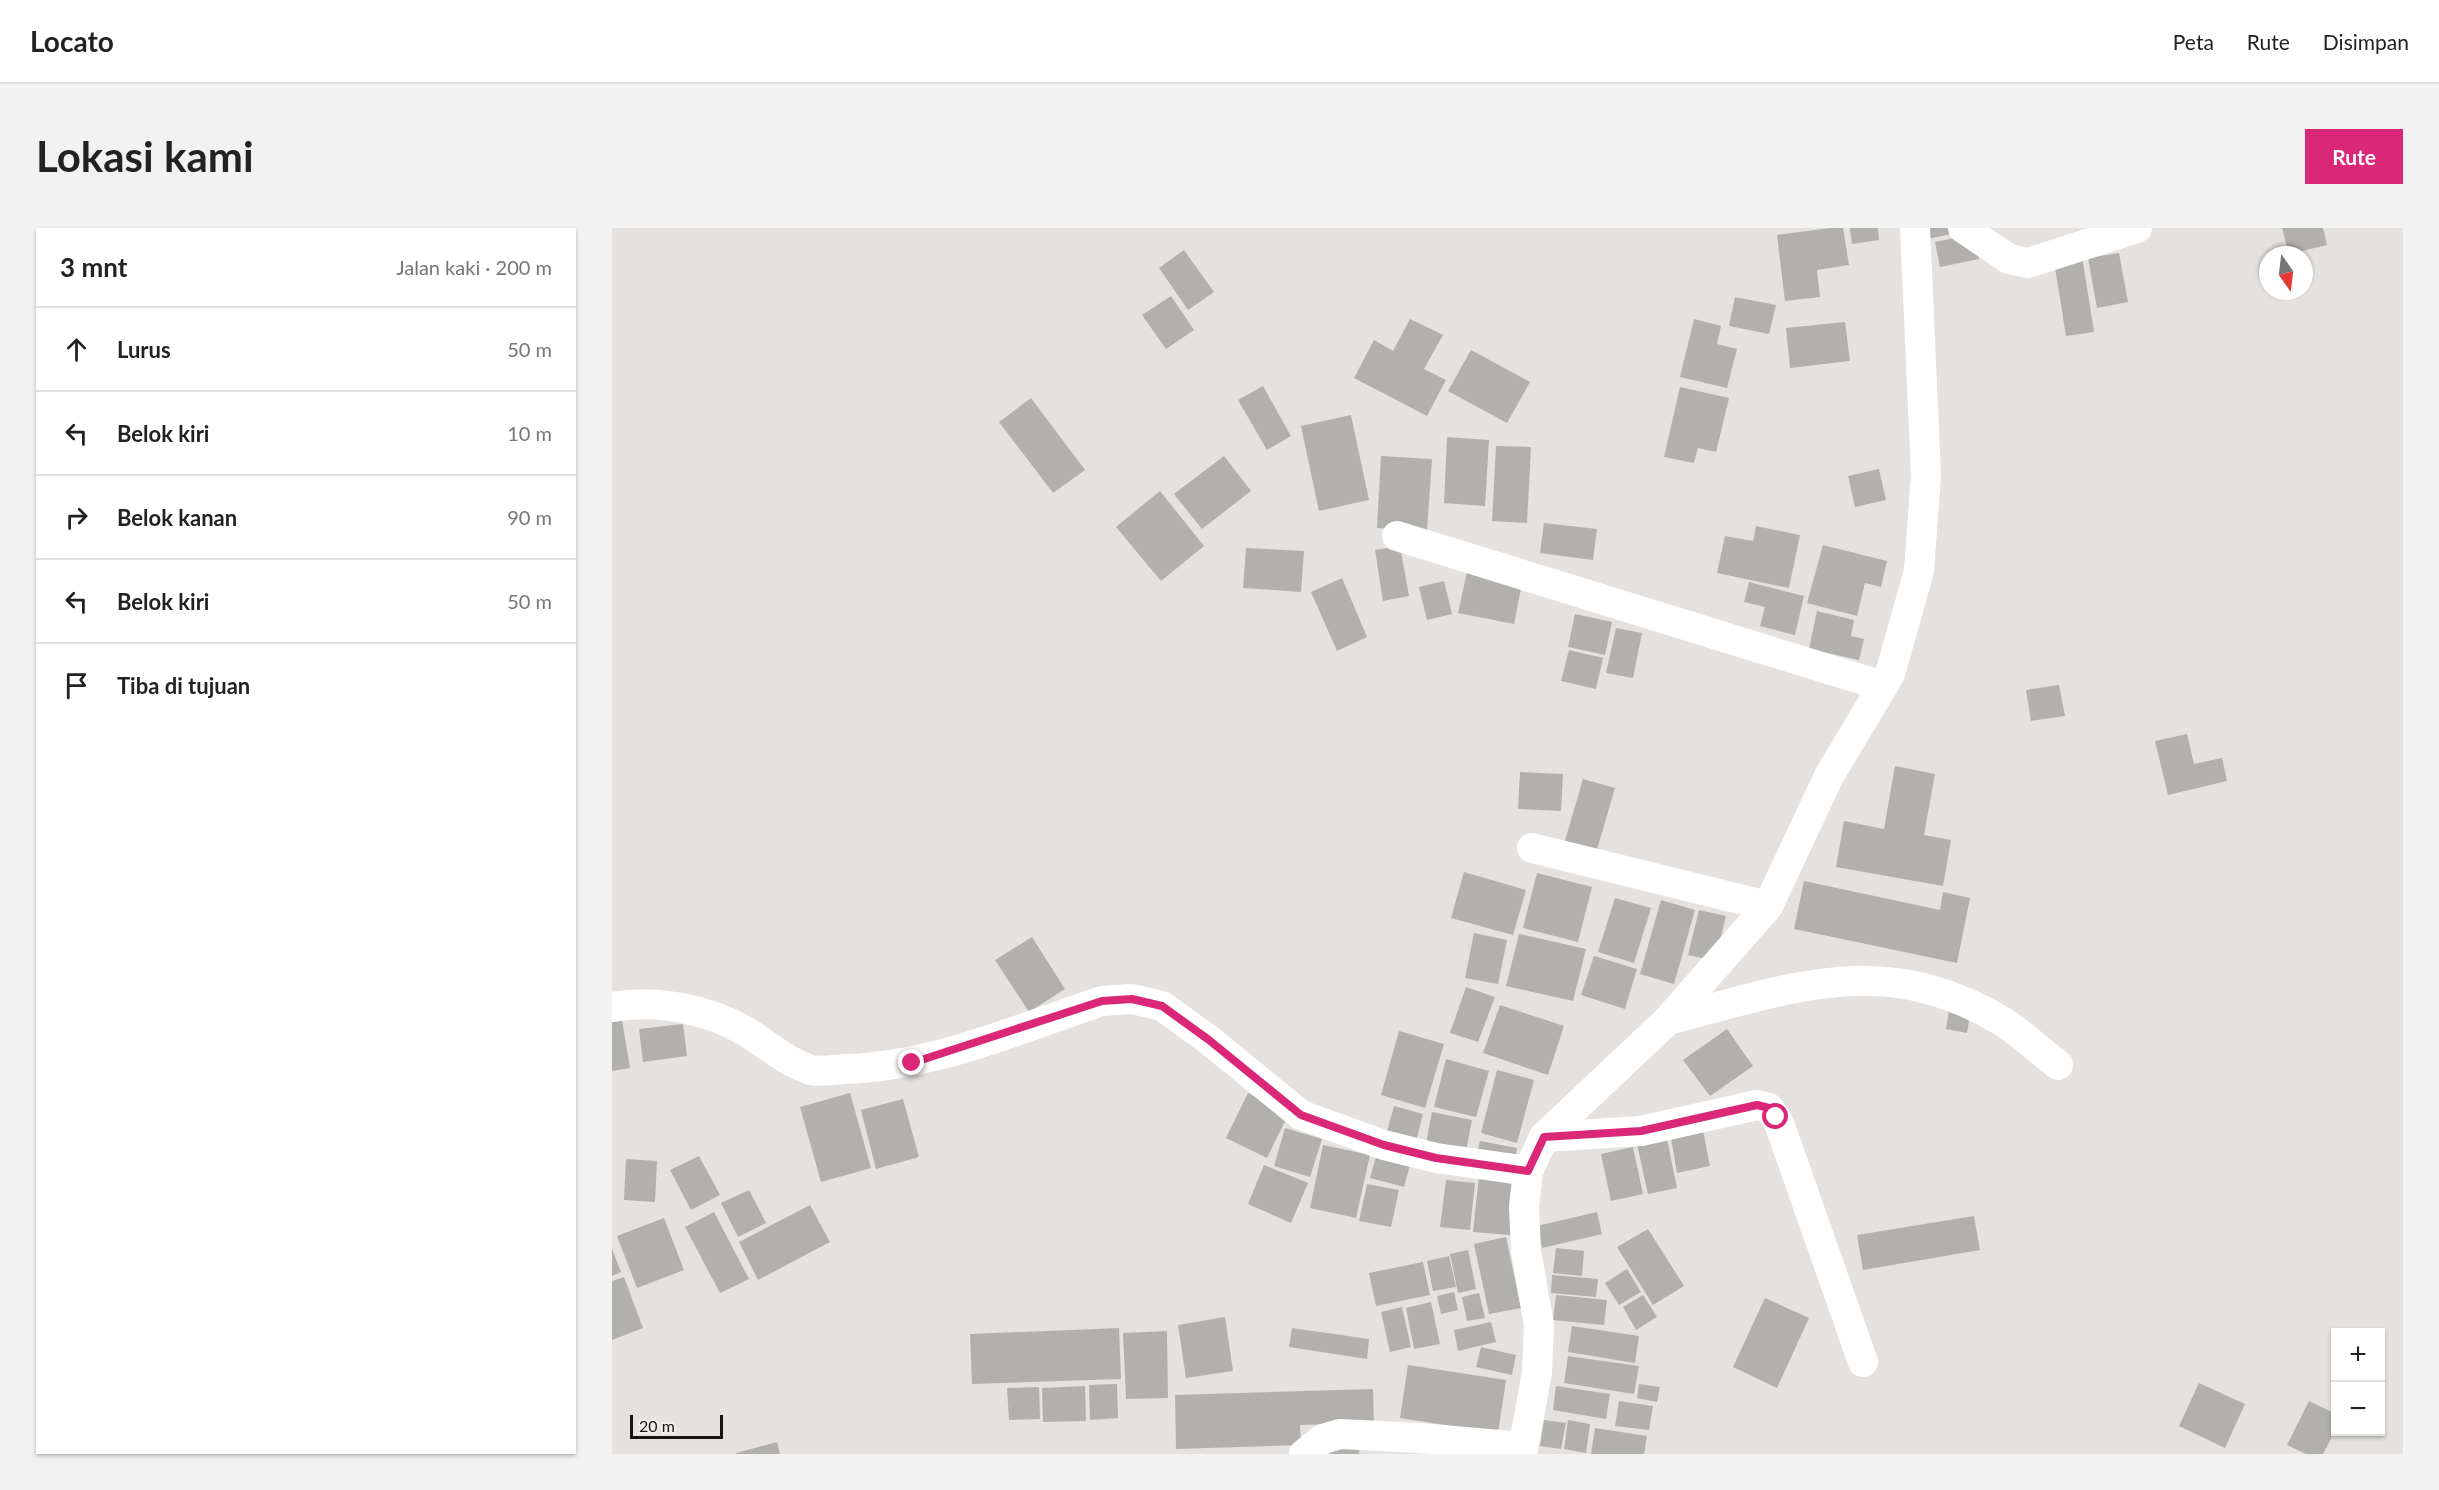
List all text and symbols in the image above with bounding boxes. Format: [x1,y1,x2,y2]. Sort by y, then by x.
text: Locato [30,24,114,58]
text: Peta [2173,29,2214,54]
text: Rute [2247,29,2290,54]
text: Disimpan [2323,29,2409,54]
button: Rute [2305,129,2403,184]
text: Lokasi kami [36,131,254,181]
north arrow [2259,246,2313,300]
text: 3 mnt [60,251,127,283]
text: Jalan kaki · 200 m [396,255,552,279]
icon: ahead [60,333,93,366]
text: Lurus [117,336,171,363]
text: 50 m [507,337,552,361]
icon: left [60,417,93,450]
text: Belok kiri [117,420,209,447]
text: 10 m [507,421,552,445]
icon: right [60,501,93,534]
text: Belok kanan [117,504,237,531]
text: 90 m [507,505,552,529]
icon: left [60,585,93,618]
text: Belok kiri [117,588,209,615]
text: 50 m [507,589,552,613]
icon: arrive [60,669,93,702]
text: Tiba di tujuan [117,672,250,699]
route end [898,1049,924,1075]
route start [1762,1103,1788,1129]
map controls [2331,1328,2385,1436]
button: + [2331,1328,2385,1382]
button: − [2331,1382,2385,1436]
scale bar [630,1412,723,1440]
text: 20 m [639,1416,675,1435]

